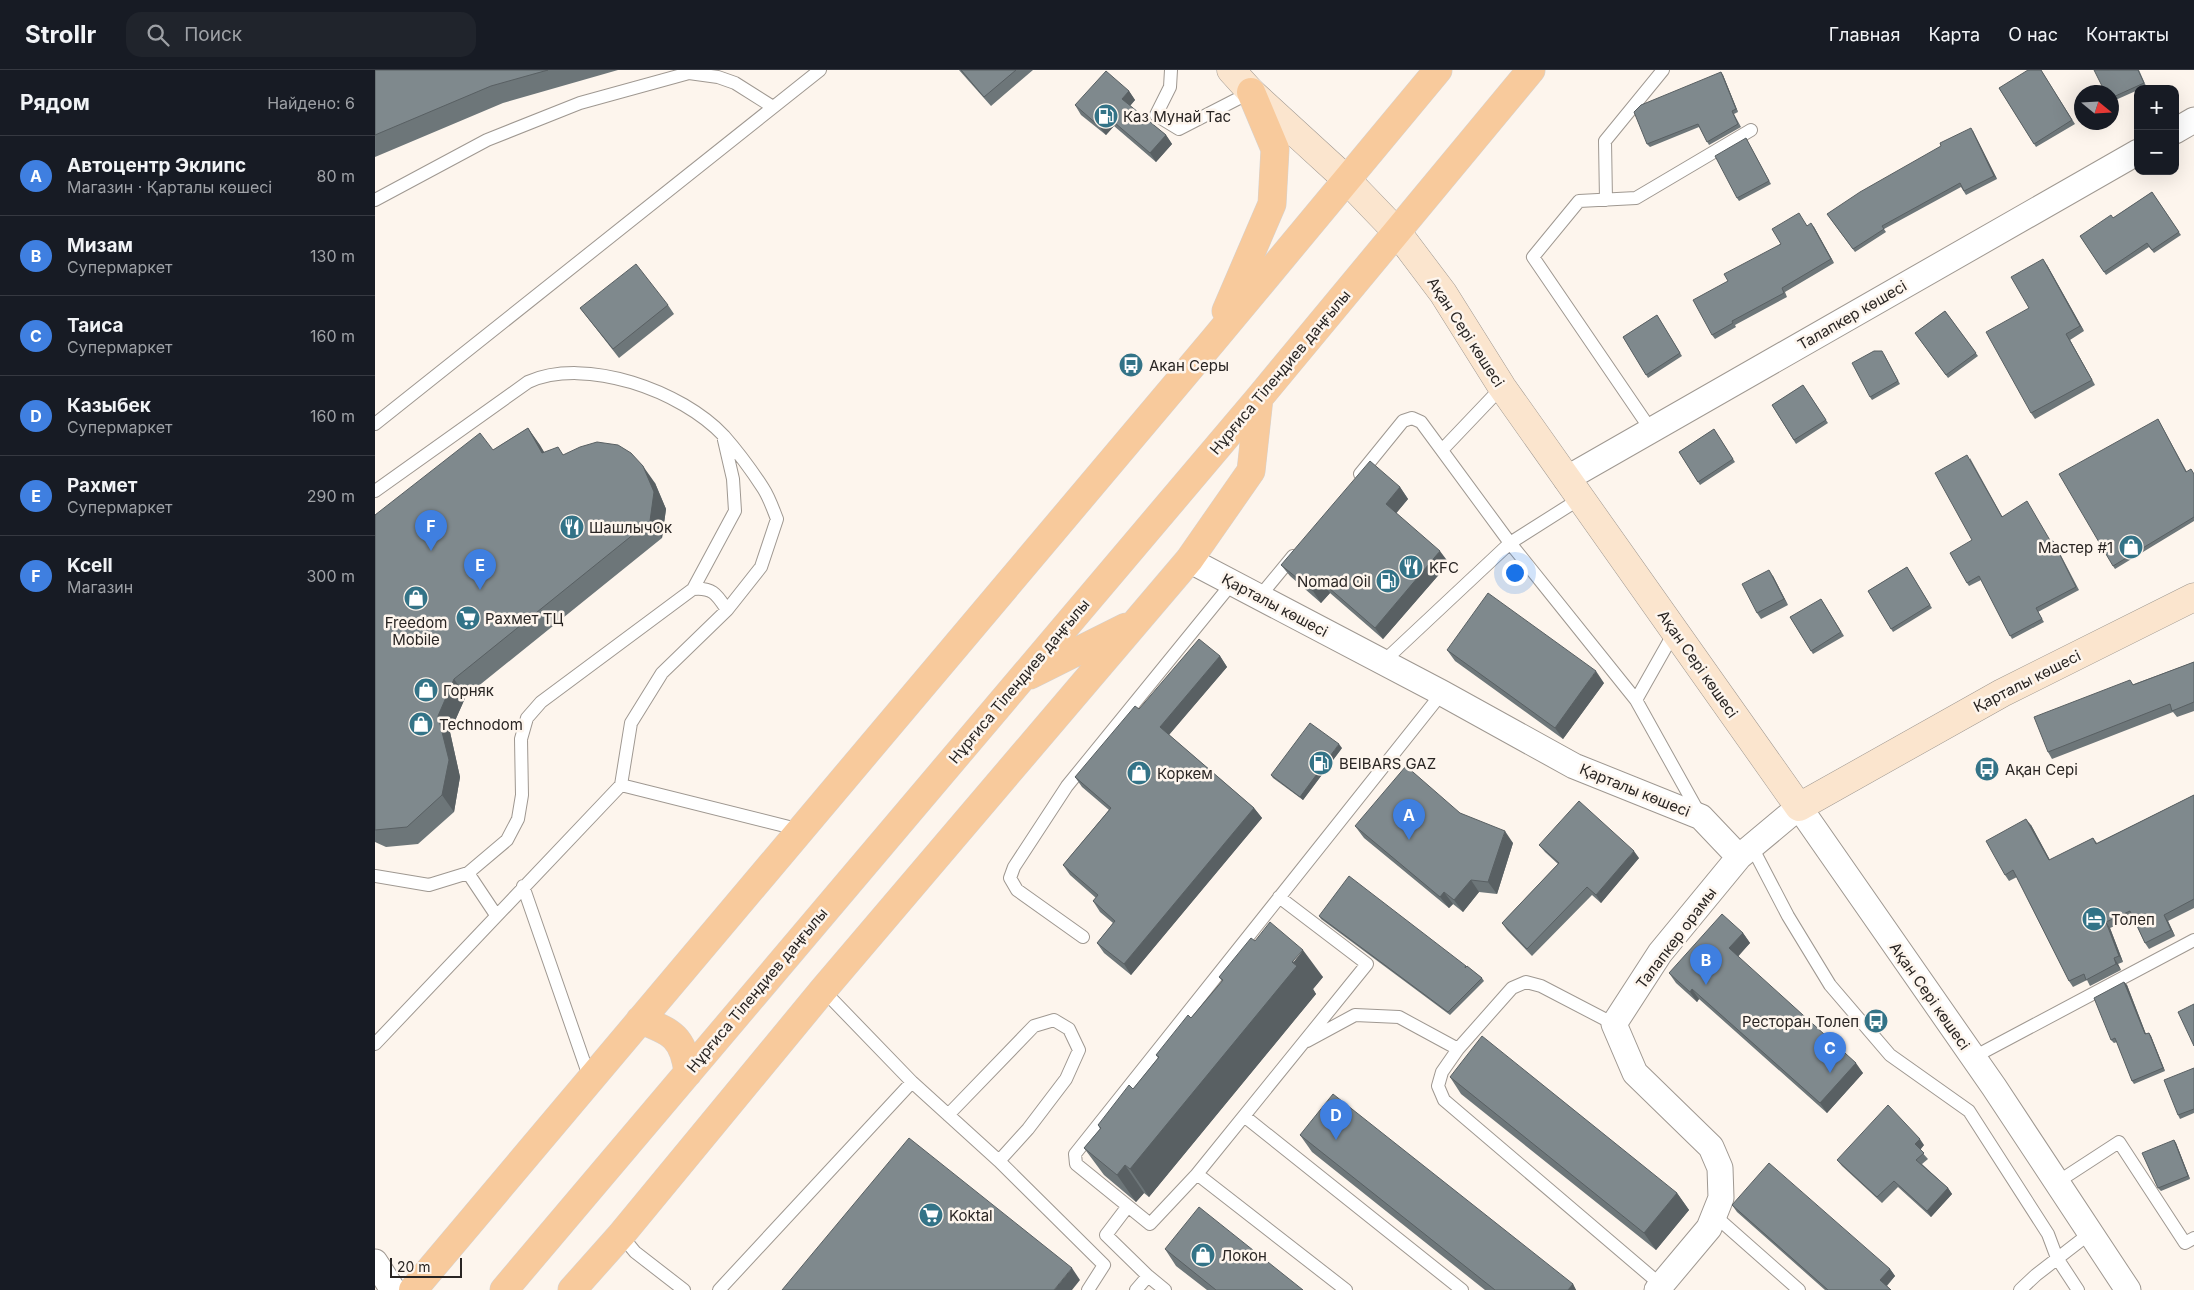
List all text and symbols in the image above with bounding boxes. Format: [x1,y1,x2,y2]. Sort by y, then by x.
search box [126,12,476,57]
text: Strollr [25,20,96,49]
icon: search [144,21,172,49]
text: Поиск [184,23,242,46]
text: Главная [1829,24,1900,45]
text: Карта [1928,24,1980,45]
text: О нас [2008,24,2058,45]
text: Контакты [2086,24,2169,45]
north arrow [2074,85,2119,130]
map controls [2134,85,2179,175]
button: + [2134,85,2179,130]
text: Рядом [20,90,90,115]
text: Найдено: 6 [267,93,355,113]
fuel station icon: Каз Мунай Тас [1093,103,1119,129]
place label: Каз Мунай Тас [1123,107,1231,126]
button: − [2134,130,2179,175]
text: Автоцентр Эклипс [67,154,246,177]
text: A [30,166,42,186]
text: 80 m [316,166,355,186]
text: Магазин · Қарталы көшесі [67,177,272,197]
text: Мизам [67,234,133,257]
text: B [31,246,41,266]
text: 130 m [310,246,355,266]
text: Супермаркет [67,257,172,277]
street label: Ақан Сері көшесі [1423,274,1509,390]
street label: Талапкер көшесі [1794,276,1910,354]
street label: Нұрғиса Тілендиев даңғылы [1205,286,1355,458]
text: Таиса [67,314,124,337]
text: C [30,326,42,346]
text: 160 m [310,326,355,346]
text: Супермаркет [67,337,172,357]
bus stop icon: Акан Серы [1118,352,1144,378]
place label: Акан Серы [1149,356,1229,375]
text: Казыбек [67,394,151,417]
text: D [30,406,42,426]
text: 160 m [310,406,355,426]
text: Супермаркет [67,417,172,437]
text: Рахмет [67,474,138,497]
text: E [31,486,41,506]
text: 290 m [307,486,355,506]
text: Супермаркет [67,497,172,517]
pin: F [415,510,447,551]
restaurant icon: ШашлычОк [559,514,585,540]
place label: ШашлычОк [589,518,672,537]
shop icon: Мастер #1 [2118,534,2144,560]
place label: Мастер #1 [2038,538,2113,557]
pin: E [464,549,496,590]
text: Kcell [67,554,113,577]
restaurant icon: KFC [1398,554,1424,580]
place label: KFC [1429,558,1459,577]
your location [1502,560,1528,586]
text: F [31,566,41,586]
text: 300 m [306,566,355,586]
fuel station icon: Nomad Oil [1375,568,1401,594]
street label: Қарталы көшесі [1219,569,1331,641]
place label: Nomad Oil [1297,572,1371,591]
text: Магазин [67,577,133,597]
shop icon: Freedom Mobile [403,585,429,611]
street label: Нұрғиса Тілендиев даңғылы [944,595,1094,767]
supermarket icon: Рахмет ТЦ [455,605,481,631]
street label: Ақан Сері көшесі [1654,606,1742,722]
place label: Рахмет ТЦ [485,609,563,628]
place label: Freedom Mobile [385,613,447,649]
street label: Қарталы көшесі [1970,646,2084,716]
shop icon: Горняк [413,677,439,703]
place label: Горняк [443,681,494,700]
shop icon: Technodom [408,711,434,737]
place label: Technodom [439,715,523,734]
fuel station icon: BEIBARS GAZ [1308,750,1334,776]
place label: BEIBARS GAZ [1339,754,1436,773]
bus stop icon: Ақан Серi [1974,756,2000,782]
street label: Қарталы көшесі [1577,759,1693,821]
shop icon: Коркем [1126,760,1152,786]
place label: Ақан Серi [2005,760,2078,779]
place label: Коркем [1157,764,1213,783]
pin: A [1393,799,1425,840]
street label: Талапкер орамы [1632,883,1720,993]
street label: Нұрғиса Тілендиев даңғылы [682,904,832,1076]
hotel icon: Толеп [2081,906,2107,932]
place label: Толеп [2111,910,2155,929]
street label: Ақан Сері көшесі [1886,938,1974,1054]
pin: B [1690,944,1722,985]
bus stop icon: Ресторан Толеп [1863,1008,1889,1034]
place label: Ресторан Толеп [1742,1012,1859,1031]
pin: C [1814,1032,1846,1073]
pin: D [1320,1099,1352,1140]
supermarket icon: Koktal [918,1202,944,1228]
place label: Koktal [949,1206,993,1225]
shop icon: Локон [1190,1242,1216,1268]
place label: Локон [1221,1246,1267,1265]
scale bar [390,1255,463,1278]
text: 20 m [397,1258,431,1275]

